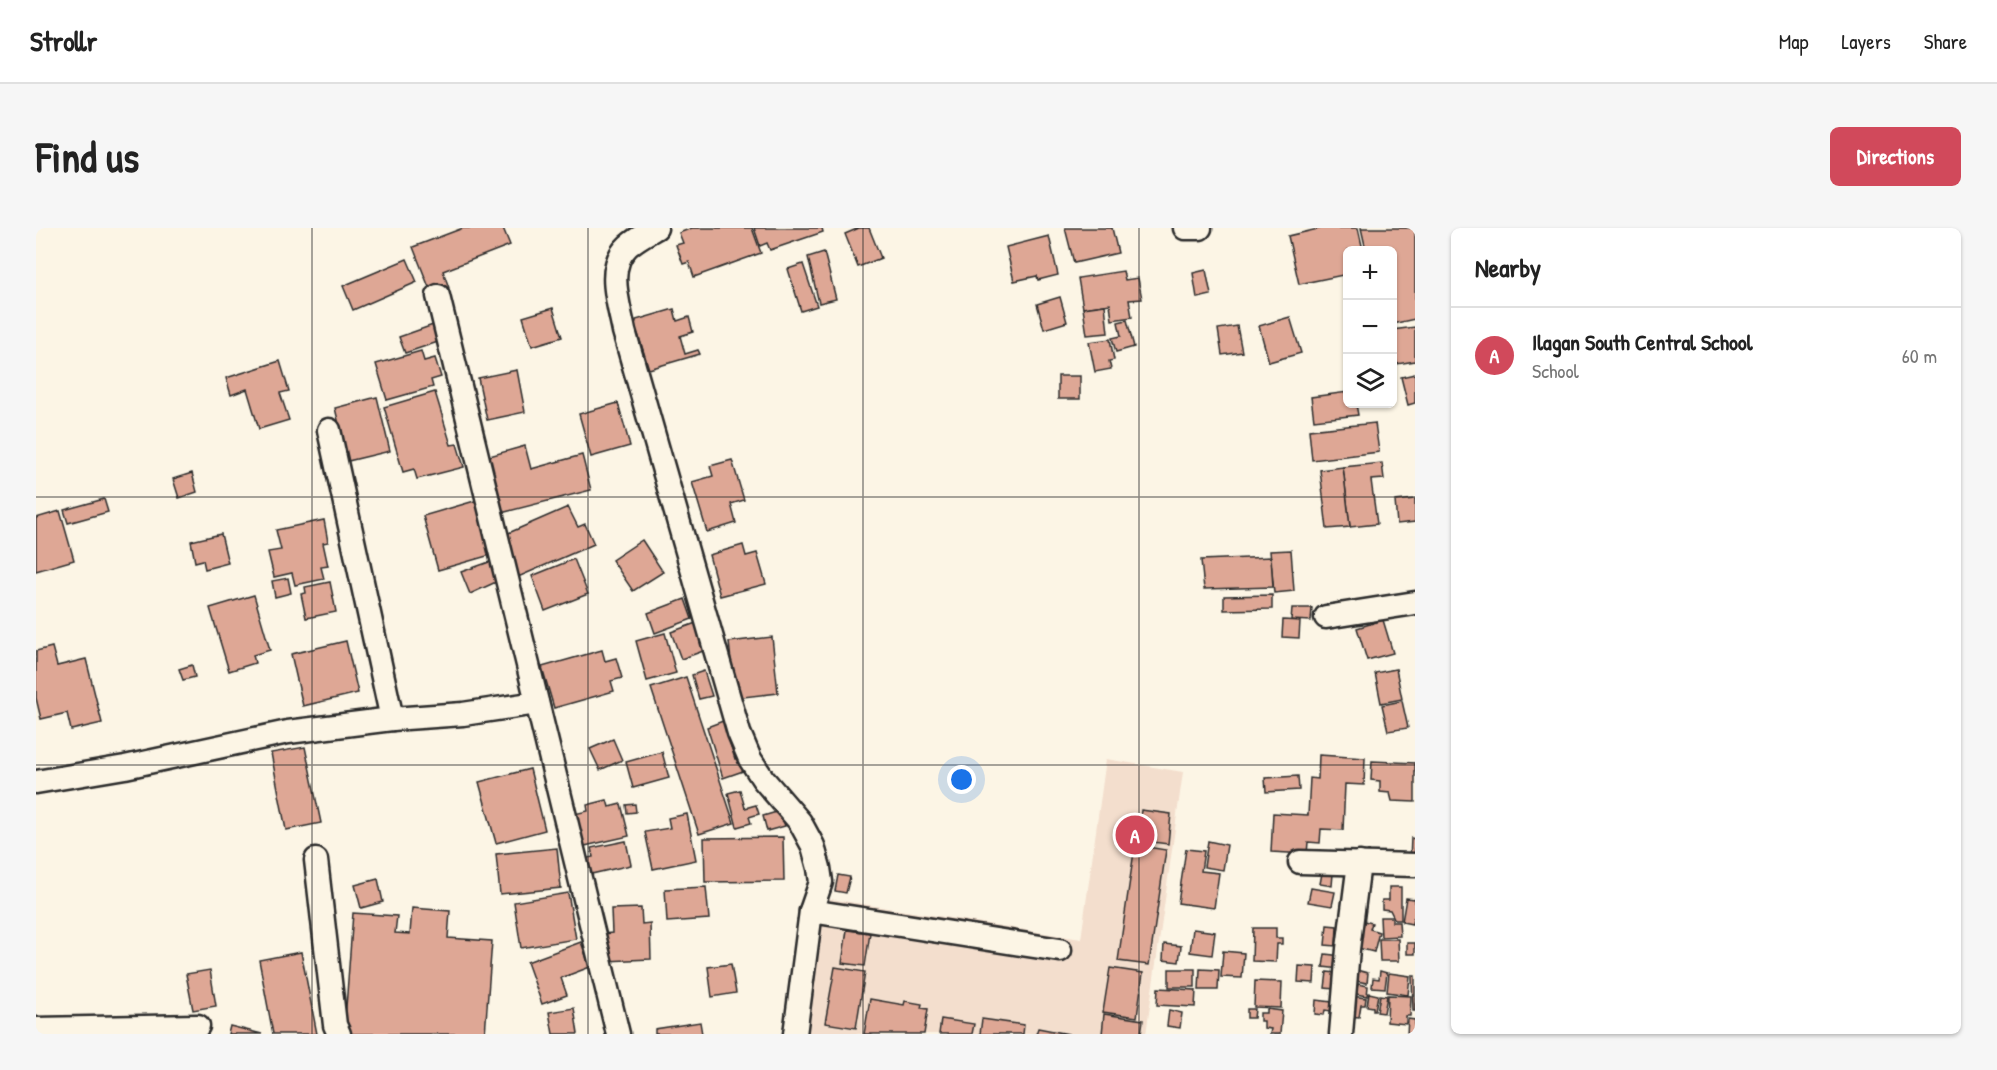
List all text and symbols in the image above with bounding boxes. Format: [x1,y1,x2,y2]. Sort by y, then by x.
text: Strollr [30,22,97,60]
text: Map [1779,27,1808,56]
text: Layers [1841,27,1891,56]
text: Share [1924,27,1967,56]
button: Directions [1830,127,1961,186]
text: Find us [36,128,139,185]
map controls [1343,246,1397,408]
button: + [1343,246,1397,300]
text: Nearby [1475,250,1541,285]
button: − [1343,300,1397,354]
text: Ilagan South Central School [1532,327,1753,357]
text: A [1490,342,1499,369]
text: 60 m [1902,342,1937,369]
button: layers [1343,354,1397,408]
text: School [1532,357,1579,384]
your location [947,765,976,794]
pin: A [1116,812,1154,858]

